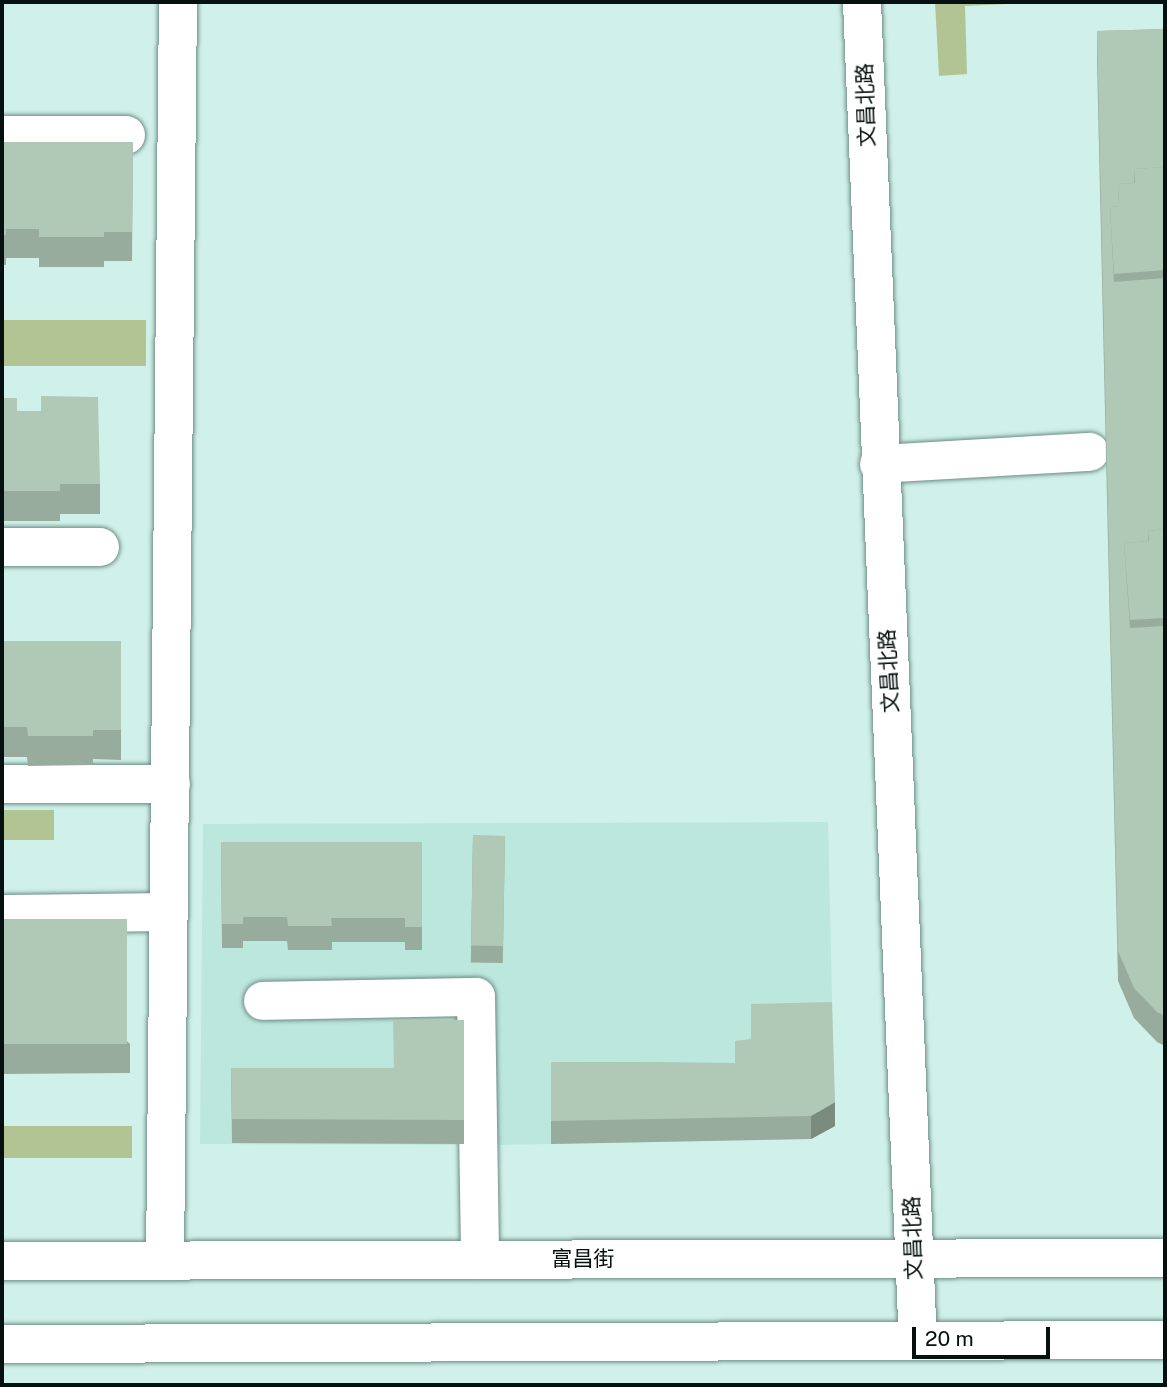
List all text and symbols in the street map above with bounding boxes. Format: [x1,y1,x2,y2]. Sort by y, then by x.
street label: 文昌北路 [852,63,880,147]
street label: 文昌北路 [874,628,904,714]
street label: 文昌北路 [899,1196,927,1280]
street label: 富昌街 [552,1246,614,1272]
scale bar [915,1314,1053,1358]
text: 20 m [925,1326,974,1351]

